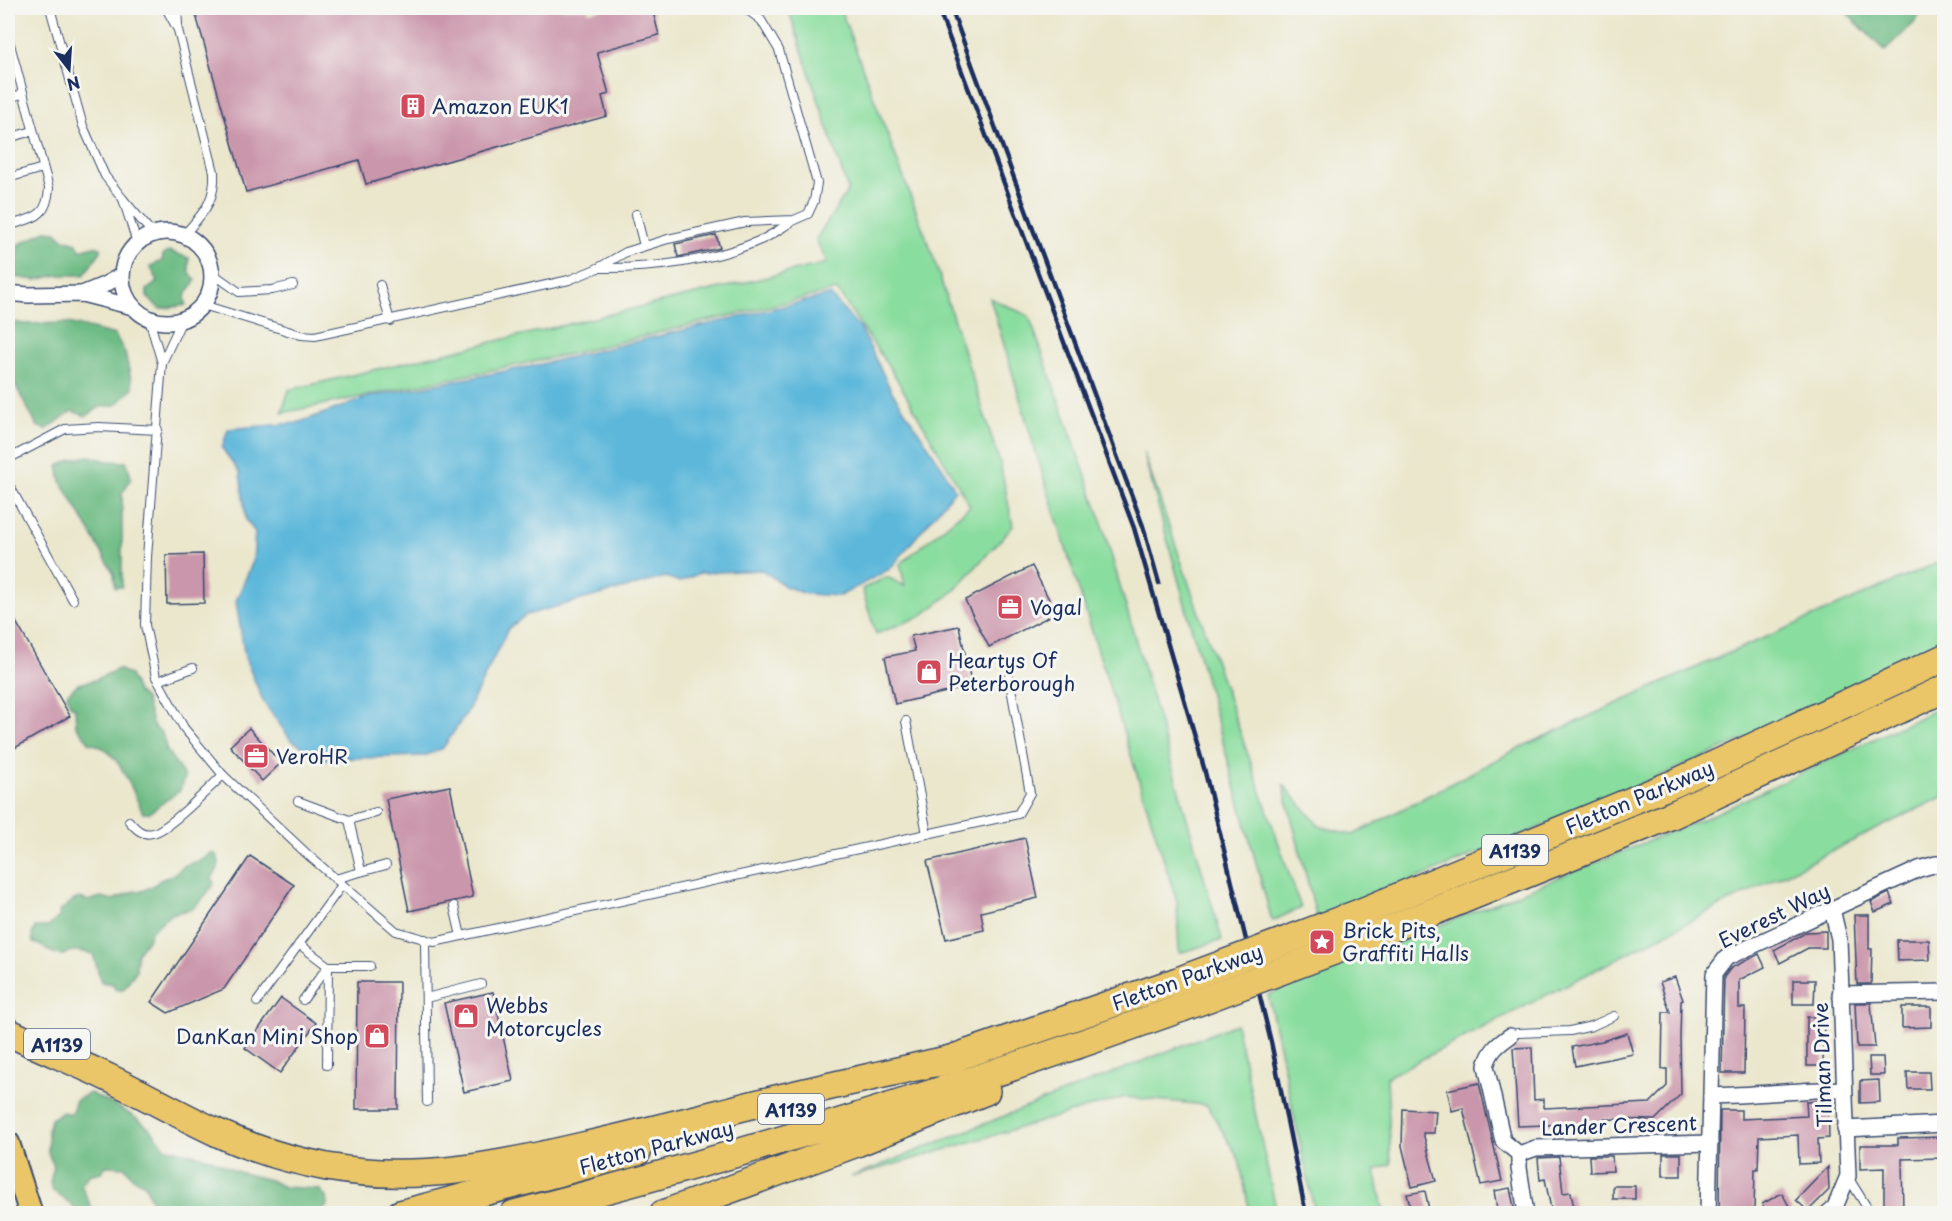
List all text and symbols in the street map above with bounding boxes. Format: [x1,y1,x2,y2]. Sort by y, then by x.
north arrow [39,39,99,99]
text: N [64,71,83,98]
building icon: Amazon EUK1 [398,91,428,121]
place label: Amazon EUK1 [432,91,569,121]
office icon: Vogal [995,592,1025,622]
place label: Vogal [1030,592,1082,622]
place label: Heartys Of Peterborough [948,645,1075,698]
shop icon: Heartys Of Peterborough [914,657,944,687]
office icon: VeroHR [241,741,271,771]
place label: VeroHR [276,741,348,771]
street label: Fletton Parkway [1560,752,1718,842]
road number: A1139 [1482,835,1548,865]
street label: Everest Way [1713,875,1835,955]
place label: Brick Pits, Graffiti Halls [1342,915,1469,968]
place icon: Brick Pits, Graffiti Halls [1307,927,1337,957]
street label: Fletton Parkway [1107,936,1267,1018]
place label: Webbs Motorcycles [486,990,602,1043]
shop icon: Webbs Motorcycles [451,1001,481,1031]
street label: Tilman Drive [1805,1002,1839,1128]
place label: DanKan Mini Shop [176,1021,358,1051]
shop icon: DanKan Mini Shop [362,1021,392,1051]
road number: A1139 [24,1029,90,1059]
road number: A1139 [758,1094,824,1124]
street label: Lander Crescent [1541,1107,1697,1143]
street label: Fletton Parkway [576,1112,736,1182]

